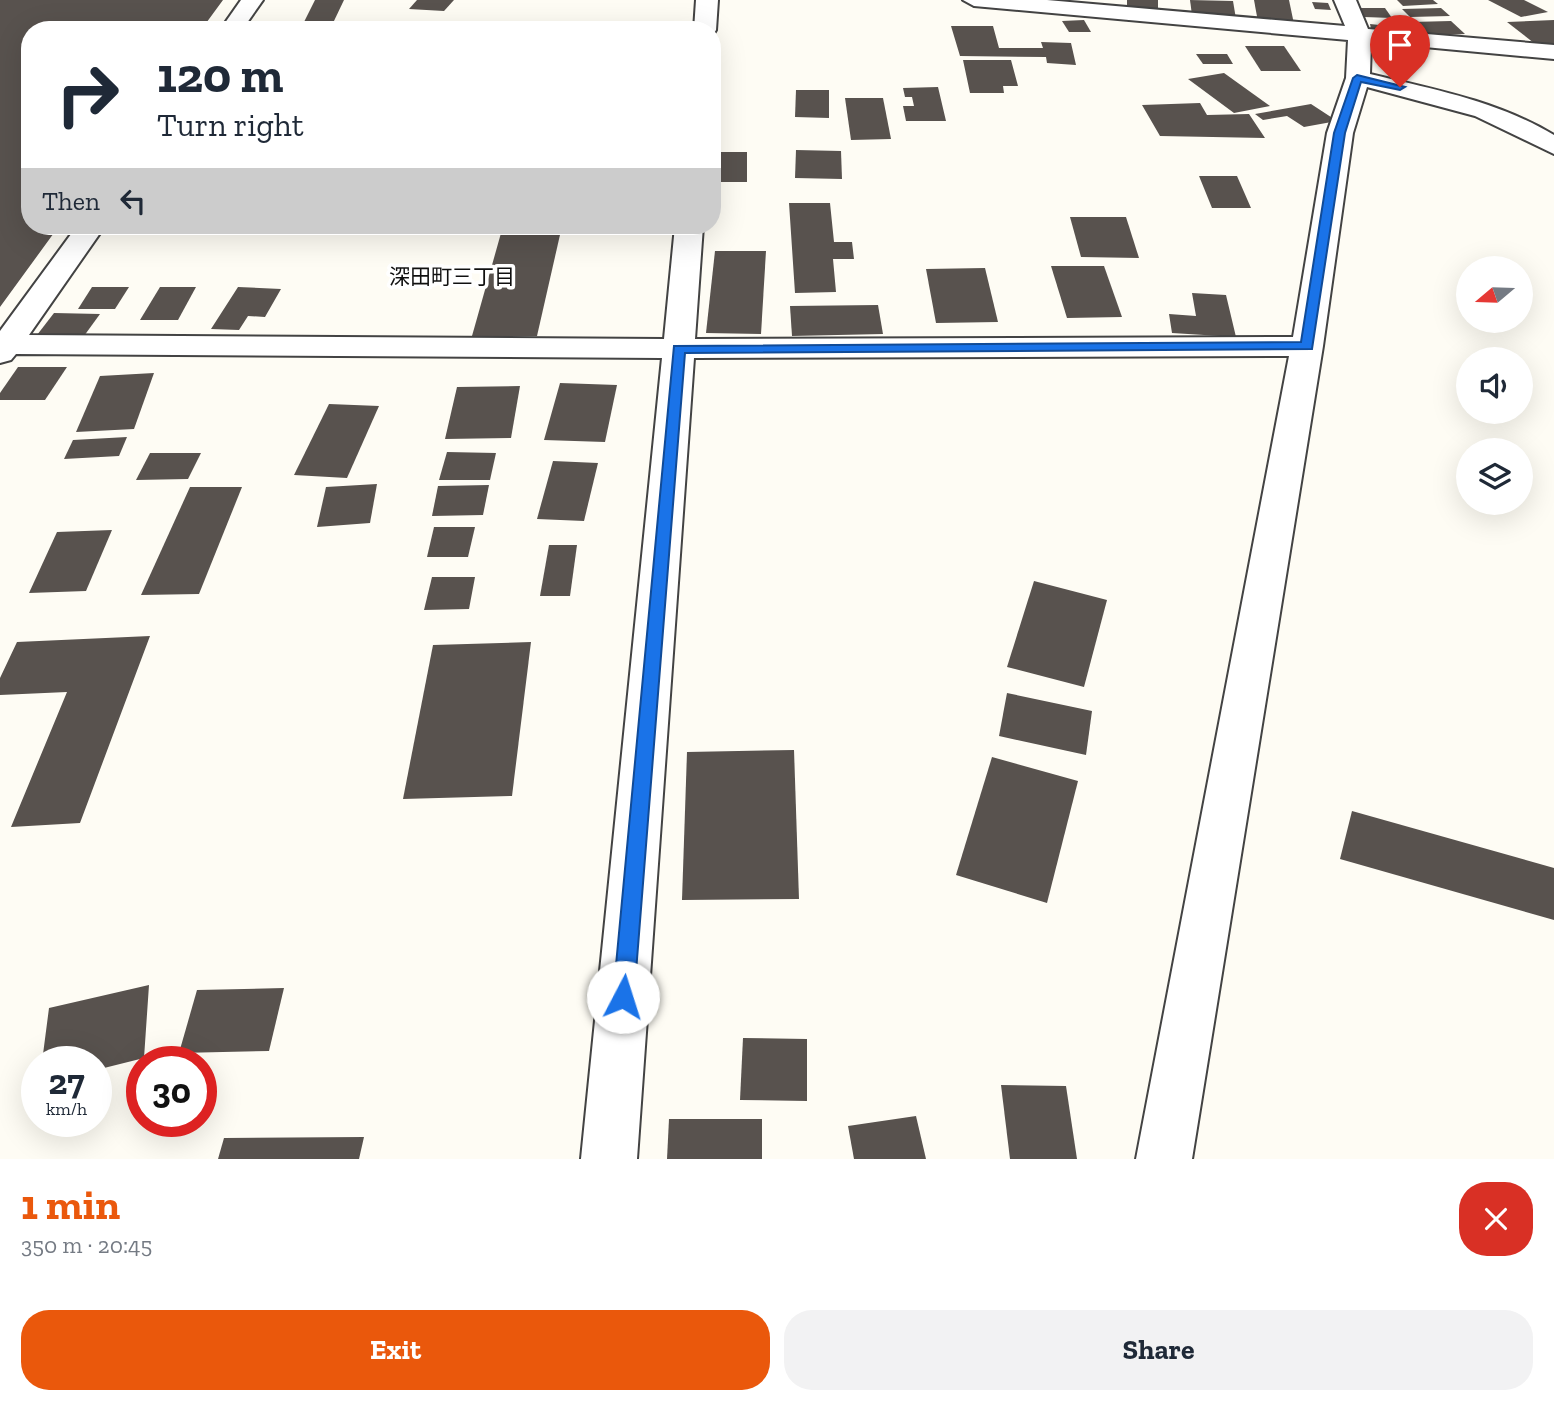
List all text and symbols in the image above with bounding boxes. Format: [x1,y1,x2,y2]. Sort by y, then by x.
pin [1370,15,1430,87]
icon: arrive [1381,26,1419,64]
text: 120 m [157,46,283,105]
icon: right [42,49,133,140]
text: Turn right [157,106,304,144]
icon: left [114,182,152,220]
text: Then [42,185,100,217]
north arrow [1456,256,1533,332]
map controls [1456,256,1533,515]
district label: 深田町三丁目 [389,264,515,289]
button: sound [1456,347,1533,424]
button: layers [1456,438,1533,515]
position arrow [586,960,660,1034]
speed limit sign: 30 [126,1046,217,1137]
text: 27 [48,1061,85,1103]
text: km/h [46,1098,87,1120]
text: 1 min [21,1179,120,1230]
button: close [1459,1182,1533,1256]
text: 350 m · 20:45 [21,1231,152,1259]
button: Exit [21,1310,770,1390]
button: Share [784,1310,1533,1390]

